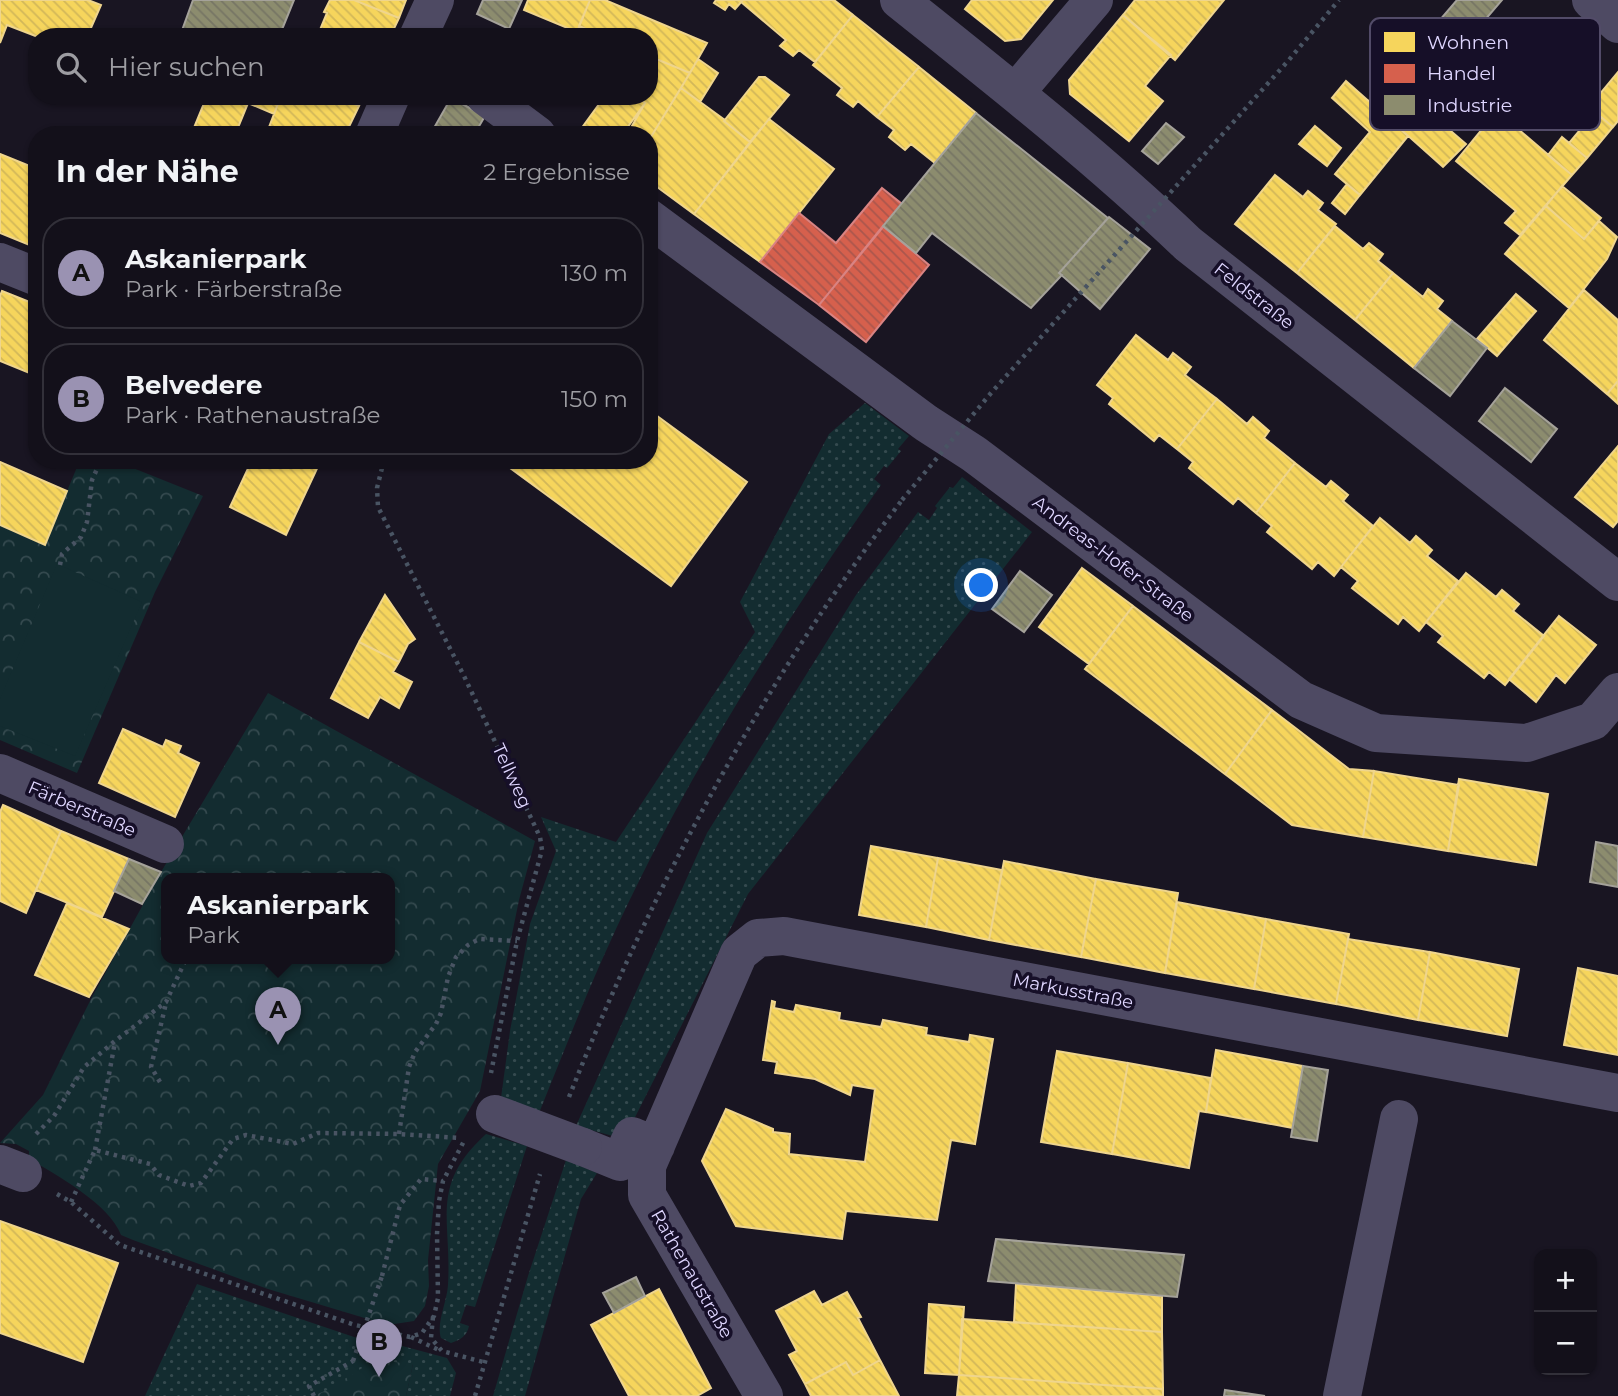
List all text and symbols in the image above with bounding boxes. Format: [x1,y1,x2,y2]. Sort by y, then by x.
legend [1370,18,1600,130]
search box [28,28,658,105]
text: Wohnen [1427,31,1509,54]
icon: search [52,48,90,86]
text: Hier suchen [108,51,265,83]
text: Handel [1427,62,1496,85]
text: Industrie [1427,94,1512,117]
text: In der Nähe [56,153,239,190]
text: 2 Ergebnisse [483,158,630,186]
text: Askanierpark [125,243,307,275]
street label: Feldstraße [1210,258,1298,334]
text: A [72,259,90,287]
text: 130 m [561,259,628,287]
text: Park · Färberstraße [125,275,342,303]
text: Belvedere [125,369,262,401]
text: B [72,385,90,413]
text: 150 m [561,385,628,413]
text: Park · Rathenaustraße [125,401,381,429]
street label: Andreas-Hofer-Straße [1028,491,1198,627]
your location [964,568,998,602]
street label: Tellweg [488,740,536,812]
street label: Färberstraße [25,776,139,842]
popup [161,873,395,964]
text: Askanierpark [187,889,369,921]
text: Park [187,921,240,949]
street label: Markusstraße [1011,969,1135,1014]
pin: A [255,987,301,1045]
street label: Rathenaustraße [646,1206,738,1342]
map controls [1534,1249,1597,1375]
button: + [1534,1249,1597,1312]
button: − [1534,1312,1597,1375]
pin: B [356,1319,402,1377]

